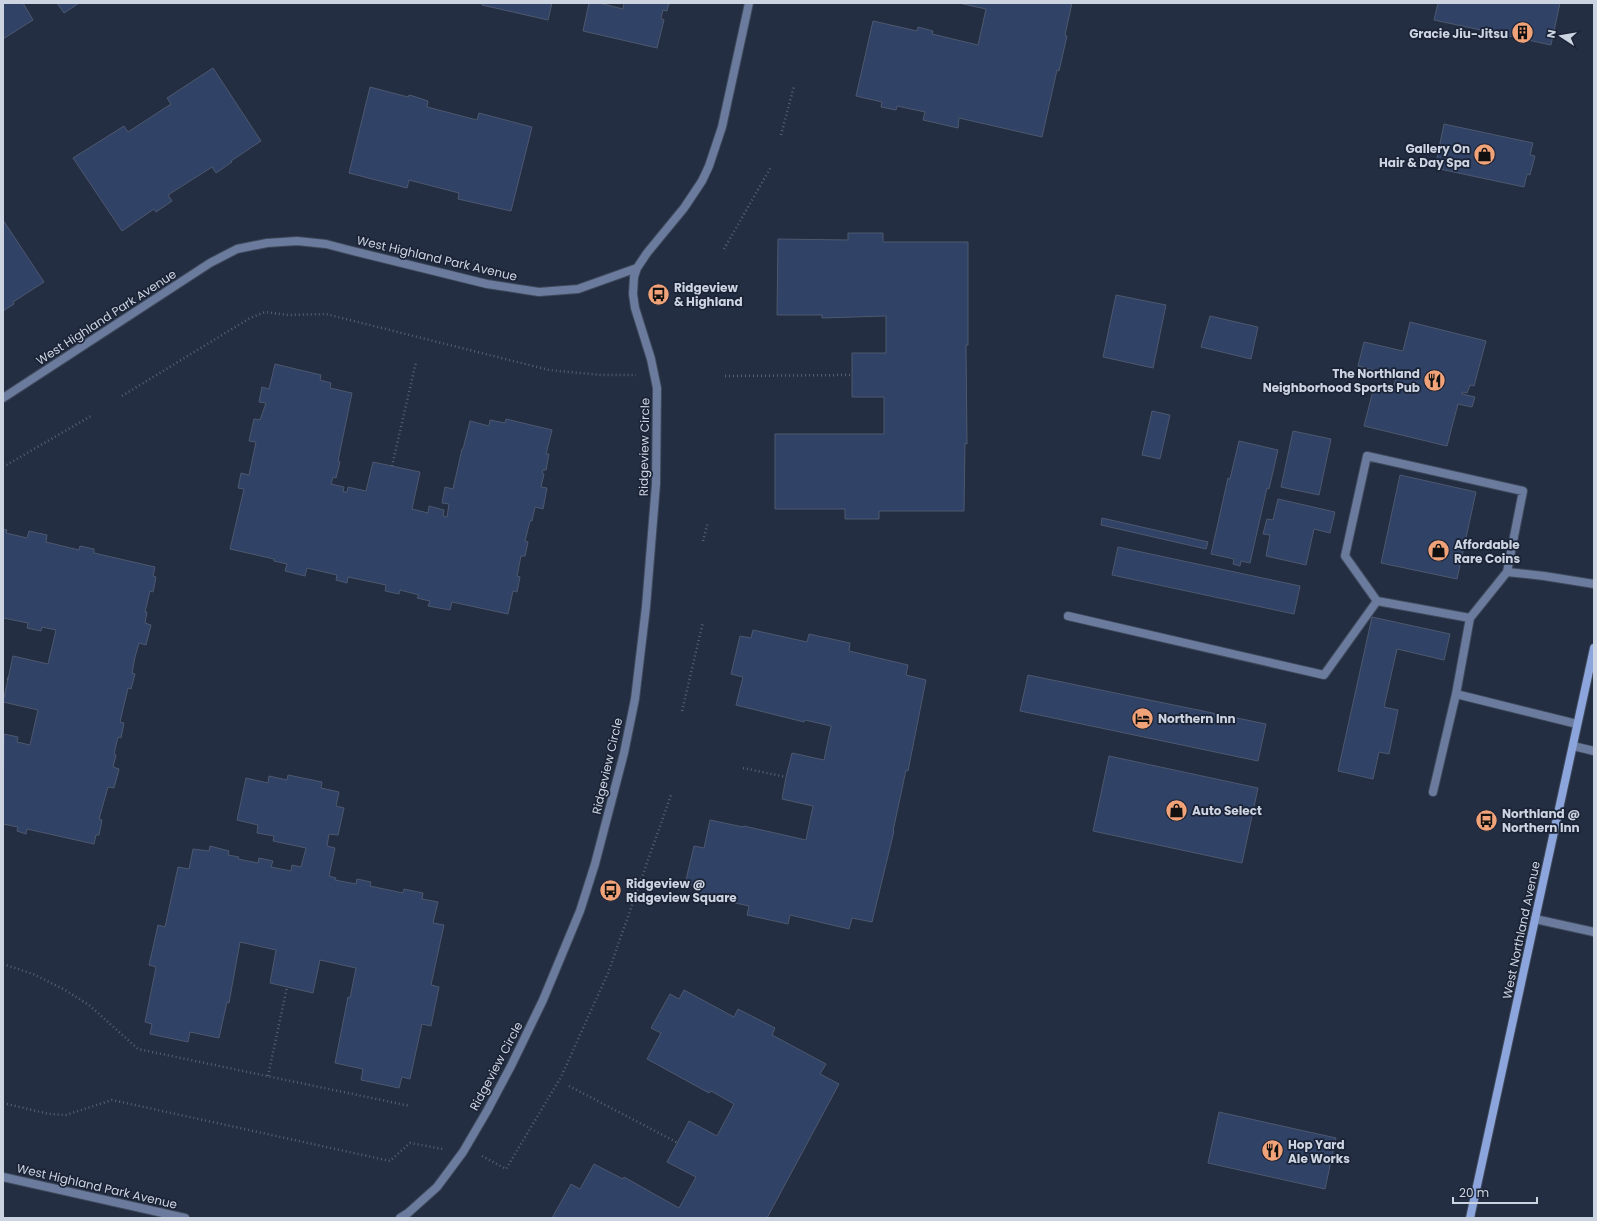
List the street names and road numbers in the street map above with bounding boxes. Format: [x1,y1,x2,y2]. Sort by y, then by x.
street label: West Highland Park Avenue [355,231,519,285]
street label: West Highland Park Avenue [33,265,179,369]
street label: Ridgeview Circle [635,398,653,496]
street label: Ridgeview Circle [588,716,626,816]
street label: West Northland Avenue [1498,859,1544,1001]
street label: Ridgeview Circle [465,1019,527,1113]
street label: West Highland Park Avenue [15,1159,179,1213]

